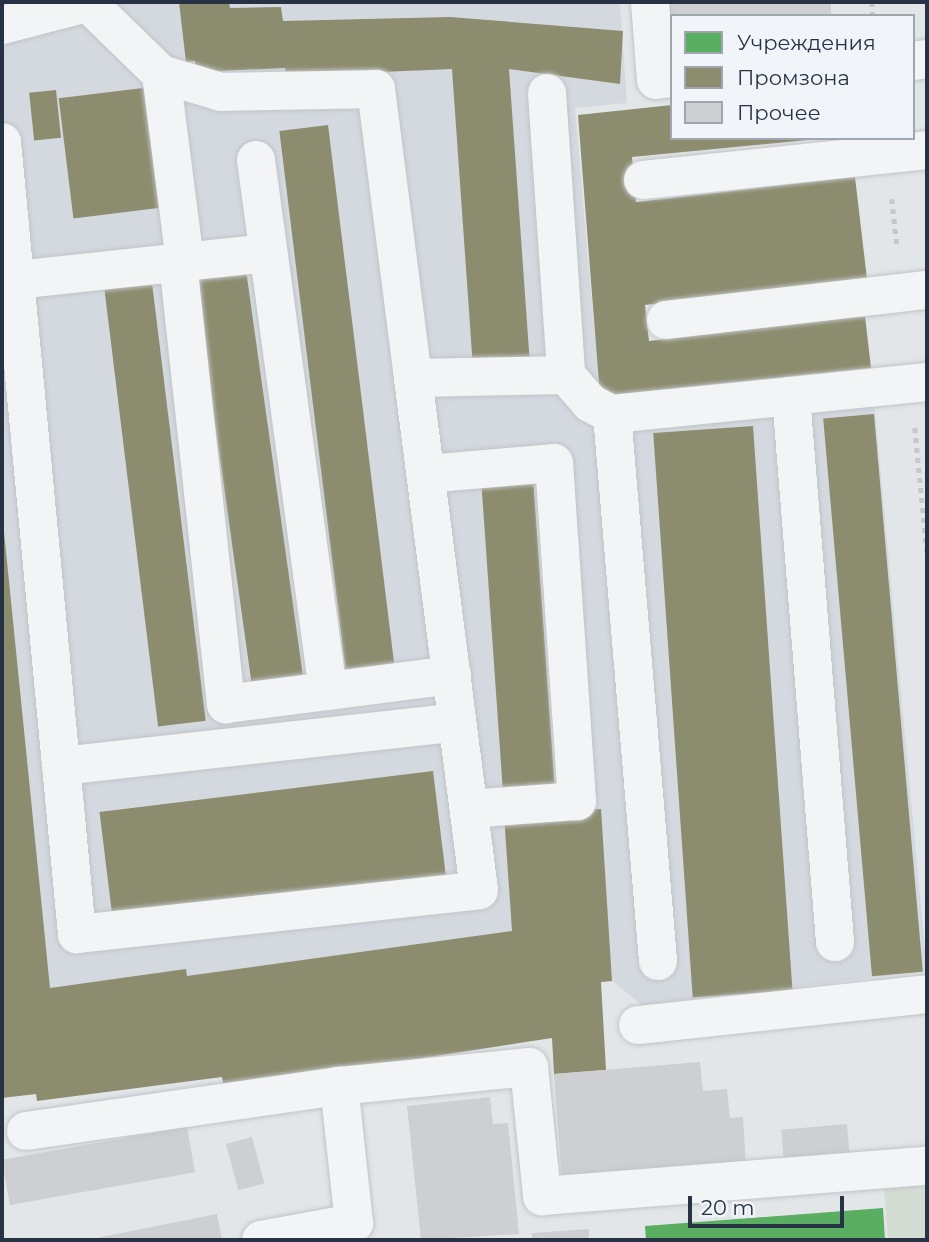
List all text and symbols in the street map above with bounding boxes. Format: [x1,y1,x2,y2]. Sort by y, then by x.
legend [670,14,915,140]
text: Учреждения [737,30,876,55]
text: Промзона [737,65,850,90]
text: Прочее [737,100,821,125]
scale bar [691,1182,847,1226]
text: 20 m [701,1195,755,1220]

